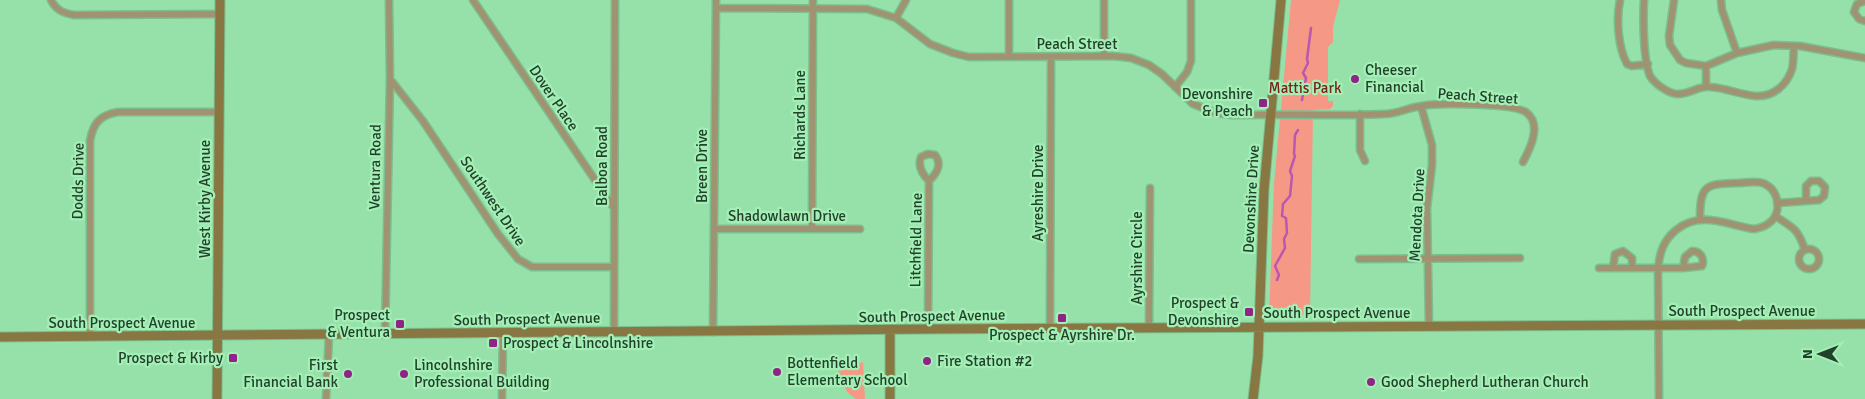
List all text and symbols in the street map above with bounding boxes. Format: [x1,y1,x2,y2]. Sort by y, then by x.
street label: Peach Street [1037,35,1117,53]
place label: Cheeser Financial [1365,61,1424,96]
street label: Dover Place [525,62,583,134]
street label: Richards Lane [791,70,809,160]
marker: Cheeser Financial [1349,73,1361,85]
park label: Mattis Park [1269,79,1342,97]
street label: Peach Street [1437,84,1519,108]
place label: Devonshire & Peach [1182,85,1253,120]
marker: Devonshire & Peach [1257,97,1269,109]
street label: Ventura Road [365,124,385,210]
street label: Balboa Road [593,126,611,206]
street label: Breen Drive [693,129,711,203]
street label: West Kirby Avenue [196,140,214,258]
street label: Dodds Drive [68,142,88,220]
street label: Ayreshire Drive [1029,144,1047,242]
street label: Devonshire Drive [1239,145,1263,253]
street label: Southwest Drive [456,153,530,249]
street label: Mendota Drive [1406,168,1428,262]
street label: Litchfield Lane [906,193,926,287]
street label: Shadowlawn Drive [728,207,846,225]
street label: Ayrshire Circle [1128,211,1146,305]
place label: Prospect & Devonshire [1168,294,1240,329]
street label: South Prospect Avenue [1669,302,1815,320]
street label: South Prospect Avenue [1264,304,1410,322]
place label: Prospect & Ventura [327,306,390,341]
street label: South Prospect Avenue [858,306,1006,326]
marker: Prospect & Devonshire [1243,306,1255,318]
street label: South Prospect Avenue [453,309,601,329]
marker: Prospect & Ayrshire Dr. [1056,312,1068,324]
street label: South Prospect Avenue [49,314,195,332]
marker: Prospect & Ventura [394,318,406,330]
place label: Prospect & Ayrshire Dr. [989,326,1135,344]
north arrow [1795,329,1845,379]
place label: Prospect & Lincolnshire [503,334,653,352]
marker: Prospect & Lincolnshire [487,337,499,349]
place label: Prospect & Kirby [118,349,223,367]
text: N [1799,349,1816,359]
marker: Prospect & Kirby [227,352,239,364]
place label: Fire Station #2 [937,352,1032,370]
place label: Bottenfield Elementary School [787,354,908,389]
marker: Fire Station #2 [921,355,933,367]
place label: First Financial Bank [243,356,338,391]
place label: Lincolnshire Professional Building [414,356,550,391]
marker: Bottenfield Elementary School [771,366,783,378]
marker: First Financial Bank [342,368,354,380]
marker: Lincolnshire Professional Building [398,368,410,380]
place label: Good Shepherd Lutheran Church [1381,373,1589,391]
marker: Good Shepherd Lutheran Church [1365,376,1377,388]

